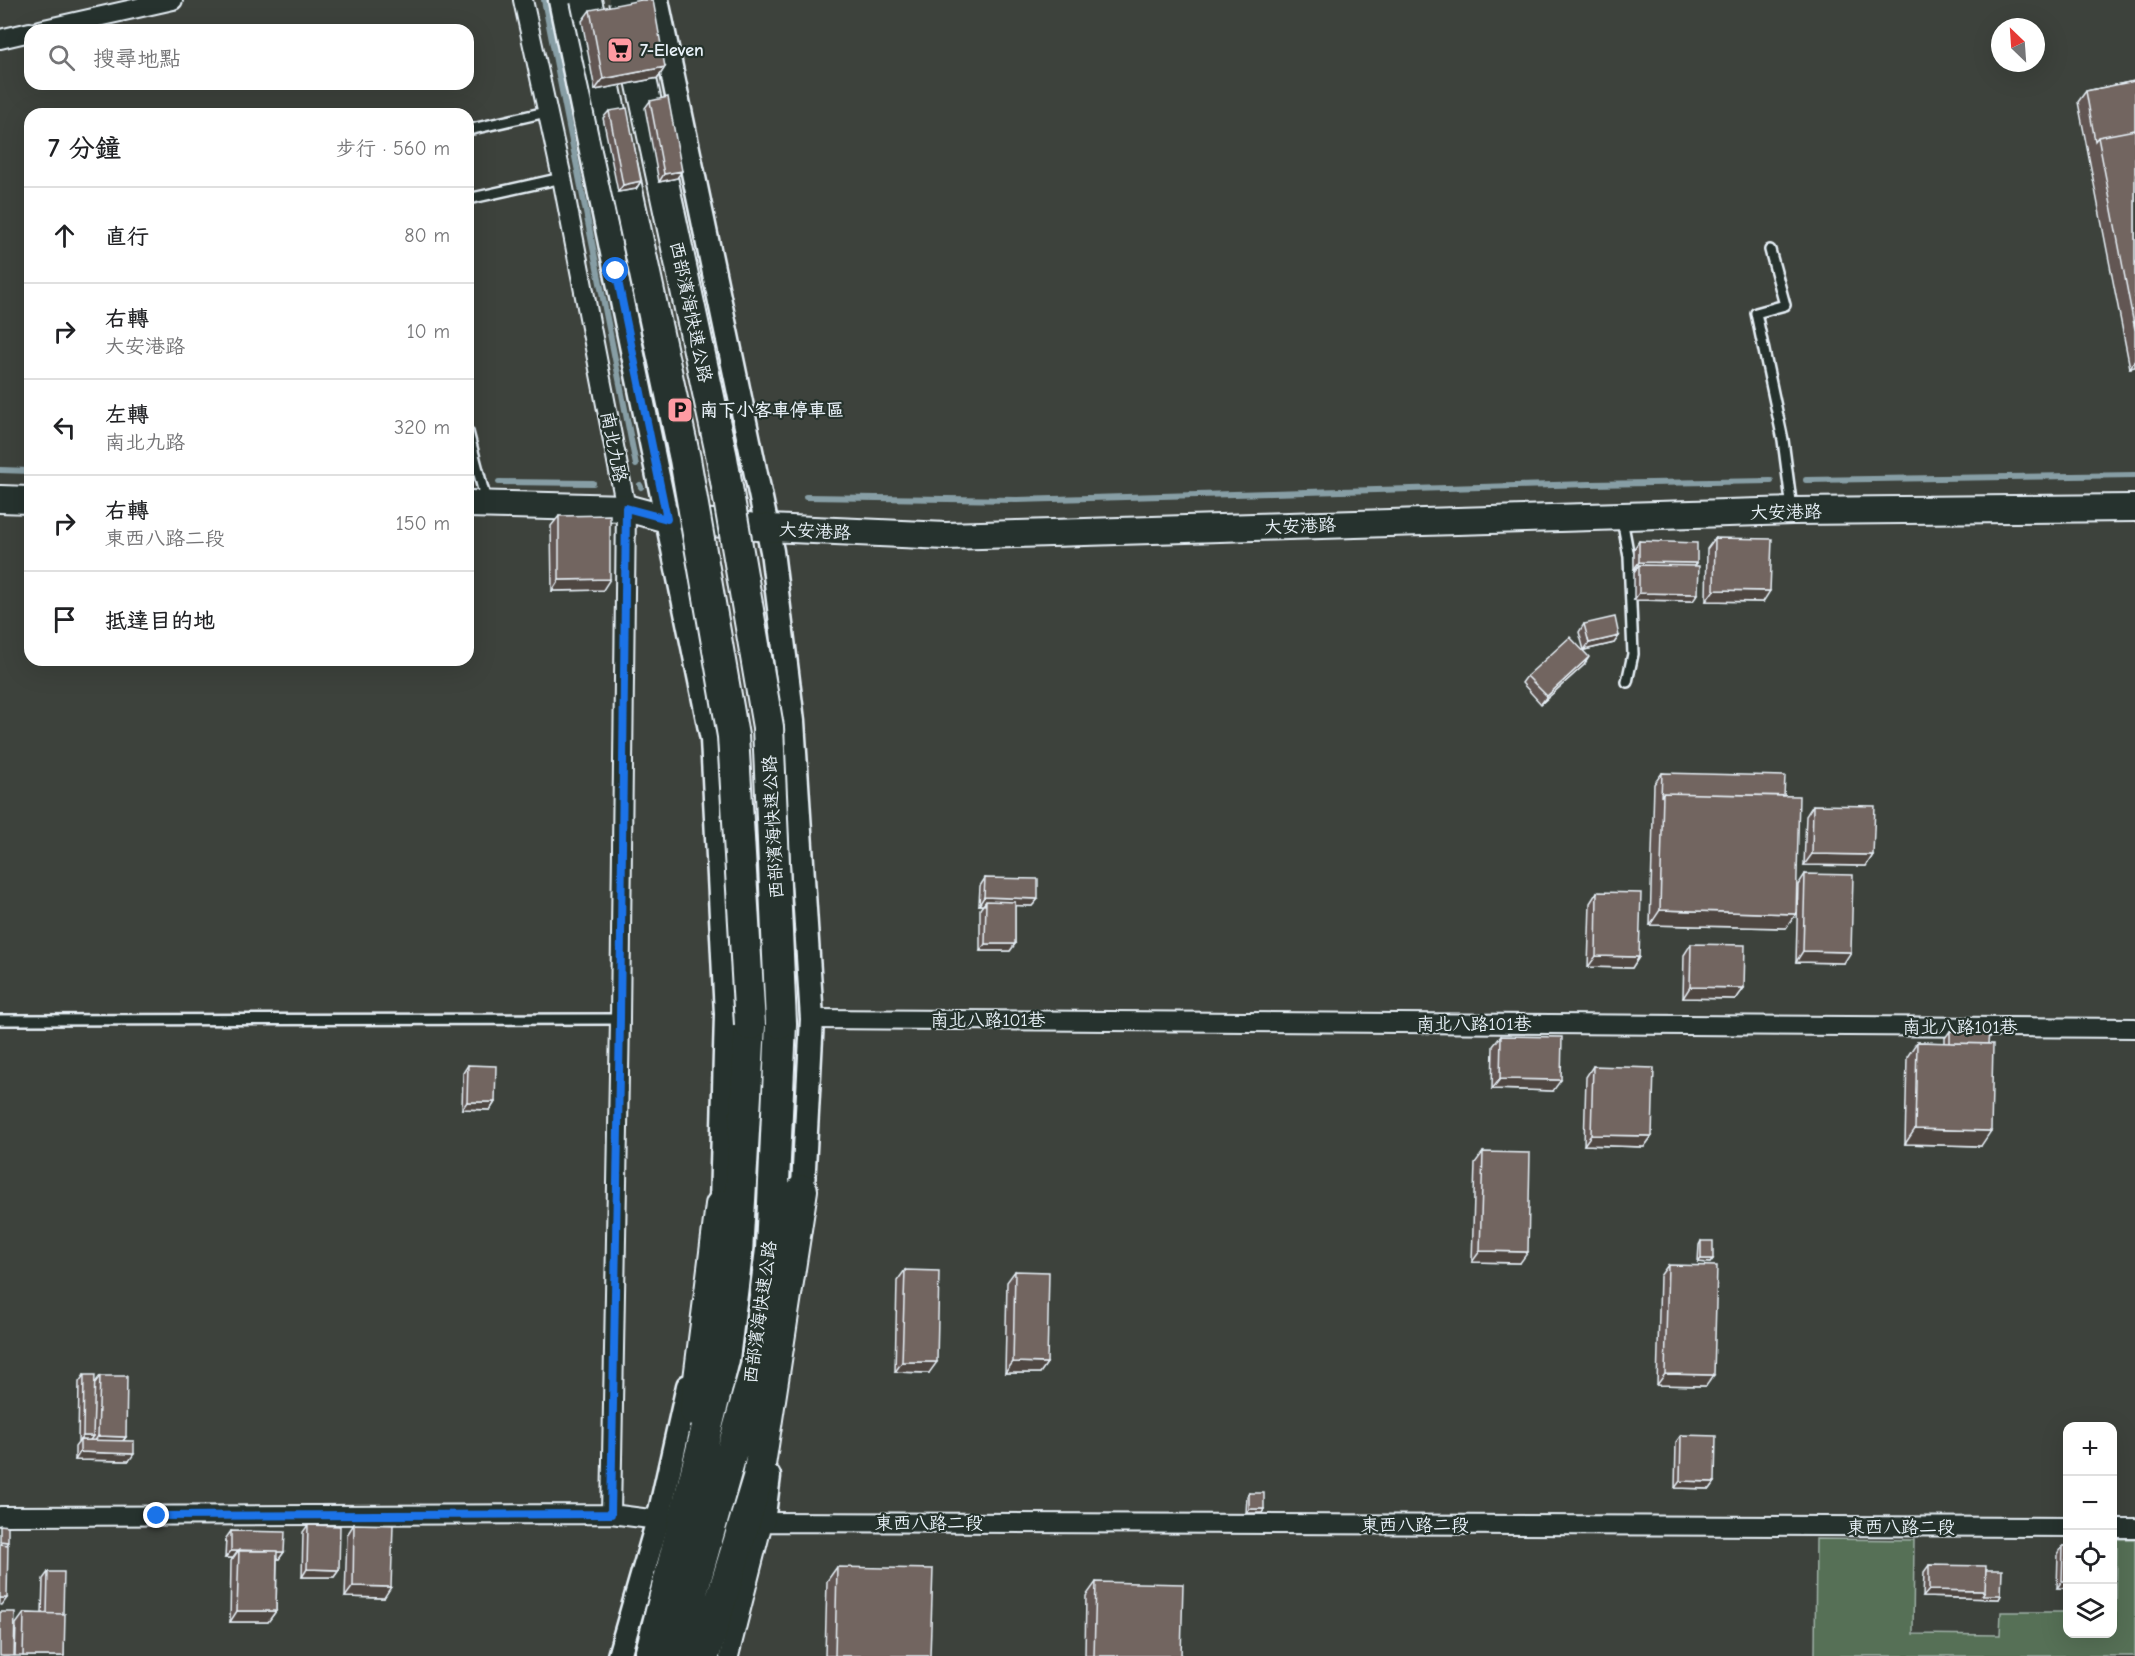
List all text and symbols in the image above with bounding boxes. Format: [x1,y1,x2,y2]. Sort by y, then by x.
north arrow [1991,18,2045,72]
search box [24,24,474,90]
supermarket icon: 7-Eleven [605,35,635,65]
place label: 7-Eleven [640,40,704,61]
icon: search [45,41,78,74]
text: 搜尋地點 [93,46,181,72]
text: 7 分鐘 [48,134,121,164]
text: 步行 · 560 m [336,137,450,160]
icon: ahead [48,219,81,252]
text: 直行 [105,224,149,250]
text: 80 m [404,224,450,247]
street label: 西部濱海快速公路 [665,239,716,385]
route start [602,257,628,283]
text: 右轉 [105,306,149,332]
icon: right [48,315,81,348]
text: 10 m [407,320,450,343]
text: 大安港路 [105,335,185,358]
parking icon: 南下小客車停車區 [665,395,695,425]
place label: 南下小客車停車區 [700,400,844,421]
text: 左轉 [105,402,149,428]
street label: 南北九路 [596,410,631,484]
icon: left [48,411,81,444]
text: 320 m [394,416,450,439]
text: 南北九路 [105,431,185,454]
text: 右轉 [105,498,149,524]
street label: 大安港路 [1750,501,1822,524]
icon: right [48,507,81,540]
text: 150 m [396,512,450,535]
street label: 大安港路 [1264,515,1336,538]
street label: 大安港路 [778,519,851,544]
text: 東西八路二段 [105,527,225,550]
icon: arrive [48,603,81,636]
text: 抵達目的地 [105,608,215,634]
street label: 西部濱海快速公路 [759,755,788,899]
street label: 南北八路101巷 [930,1010,1046,1031]
street label: 南北八路101巷 [1416,1014,1532,1035]
street label: 南北八路101巷 [1902,1017,2018,1038]
street label: 西部濱海快速公路 [740,1239,781,1385]
map controls [2063,1422,2117,1638]
button: + [2063,1422,2117,1476]
button: − [2063,1476,2117,1530]
route end [143,1502,169,1528]
street label: 東西八路二段 [875,1513,983,1534]
street label: 東西八路二段 [1361,1515,1469,1536]
street label: 東西八路二段 [1847,1517,1955,1538]
button: locate [2063,1530,2117,1584]
button: layers [2063,1584,2117,1638]

